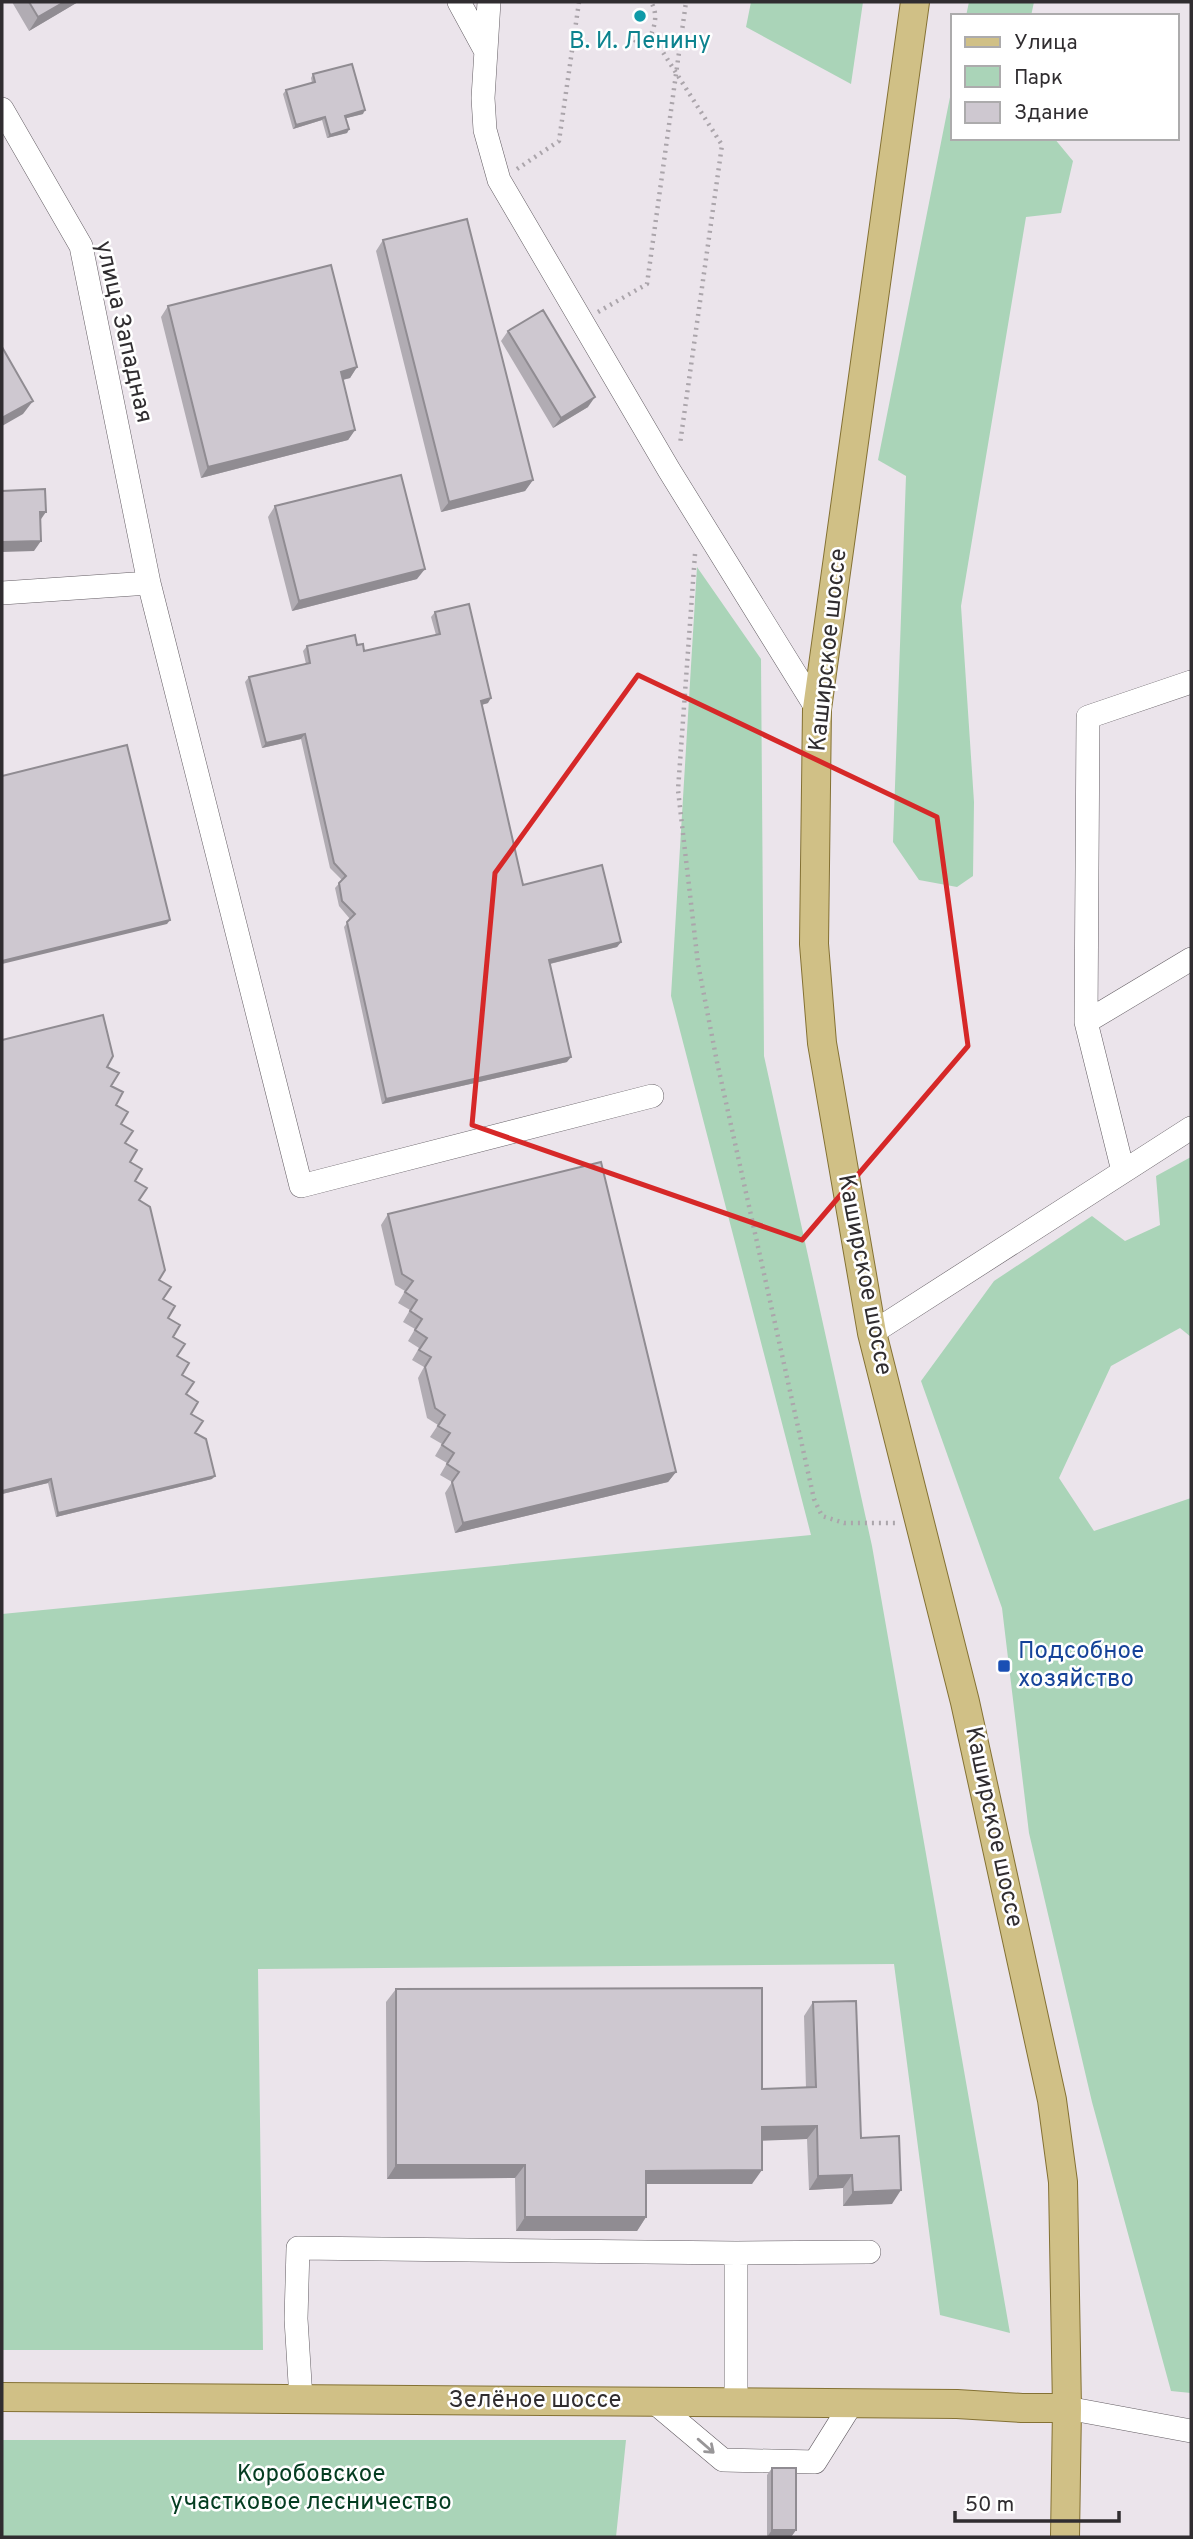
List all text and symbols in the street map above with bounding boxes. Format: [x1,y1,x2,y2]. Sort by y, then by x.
marker: В. И. Ленину [632,8,648,24]
legend [951,14,1179,140]
place label: В. И. Ленину [569,27,711,57]
text: Улица [1014,30,1078,57]
text: Парк [1014,65,1063,92]
text: Здание [1014,100,1089,127]
street label: улица Западная [87,238,159,426]
street label: Каширское шоссе [803,547,855,753]
street label: Каширское шоссе [830,1172,898,1378]
place label: Подсобное хозяйство [1018,1637,1144,1695]
marker: Подсобное хозяйство [996,1658,1012,1674]
street label: Каширское шоссе [957,1724,1029,1930]
street label: Зелёное шоссе [448,2386,622,2416]
one-way arrow [697,2438,715,2454]
park label: Коробовское участковое лесничество [170,2460,452,2518]
scale bar [955,2480,1120,2524]
text: 50 m [965,2492,1014,2519]

